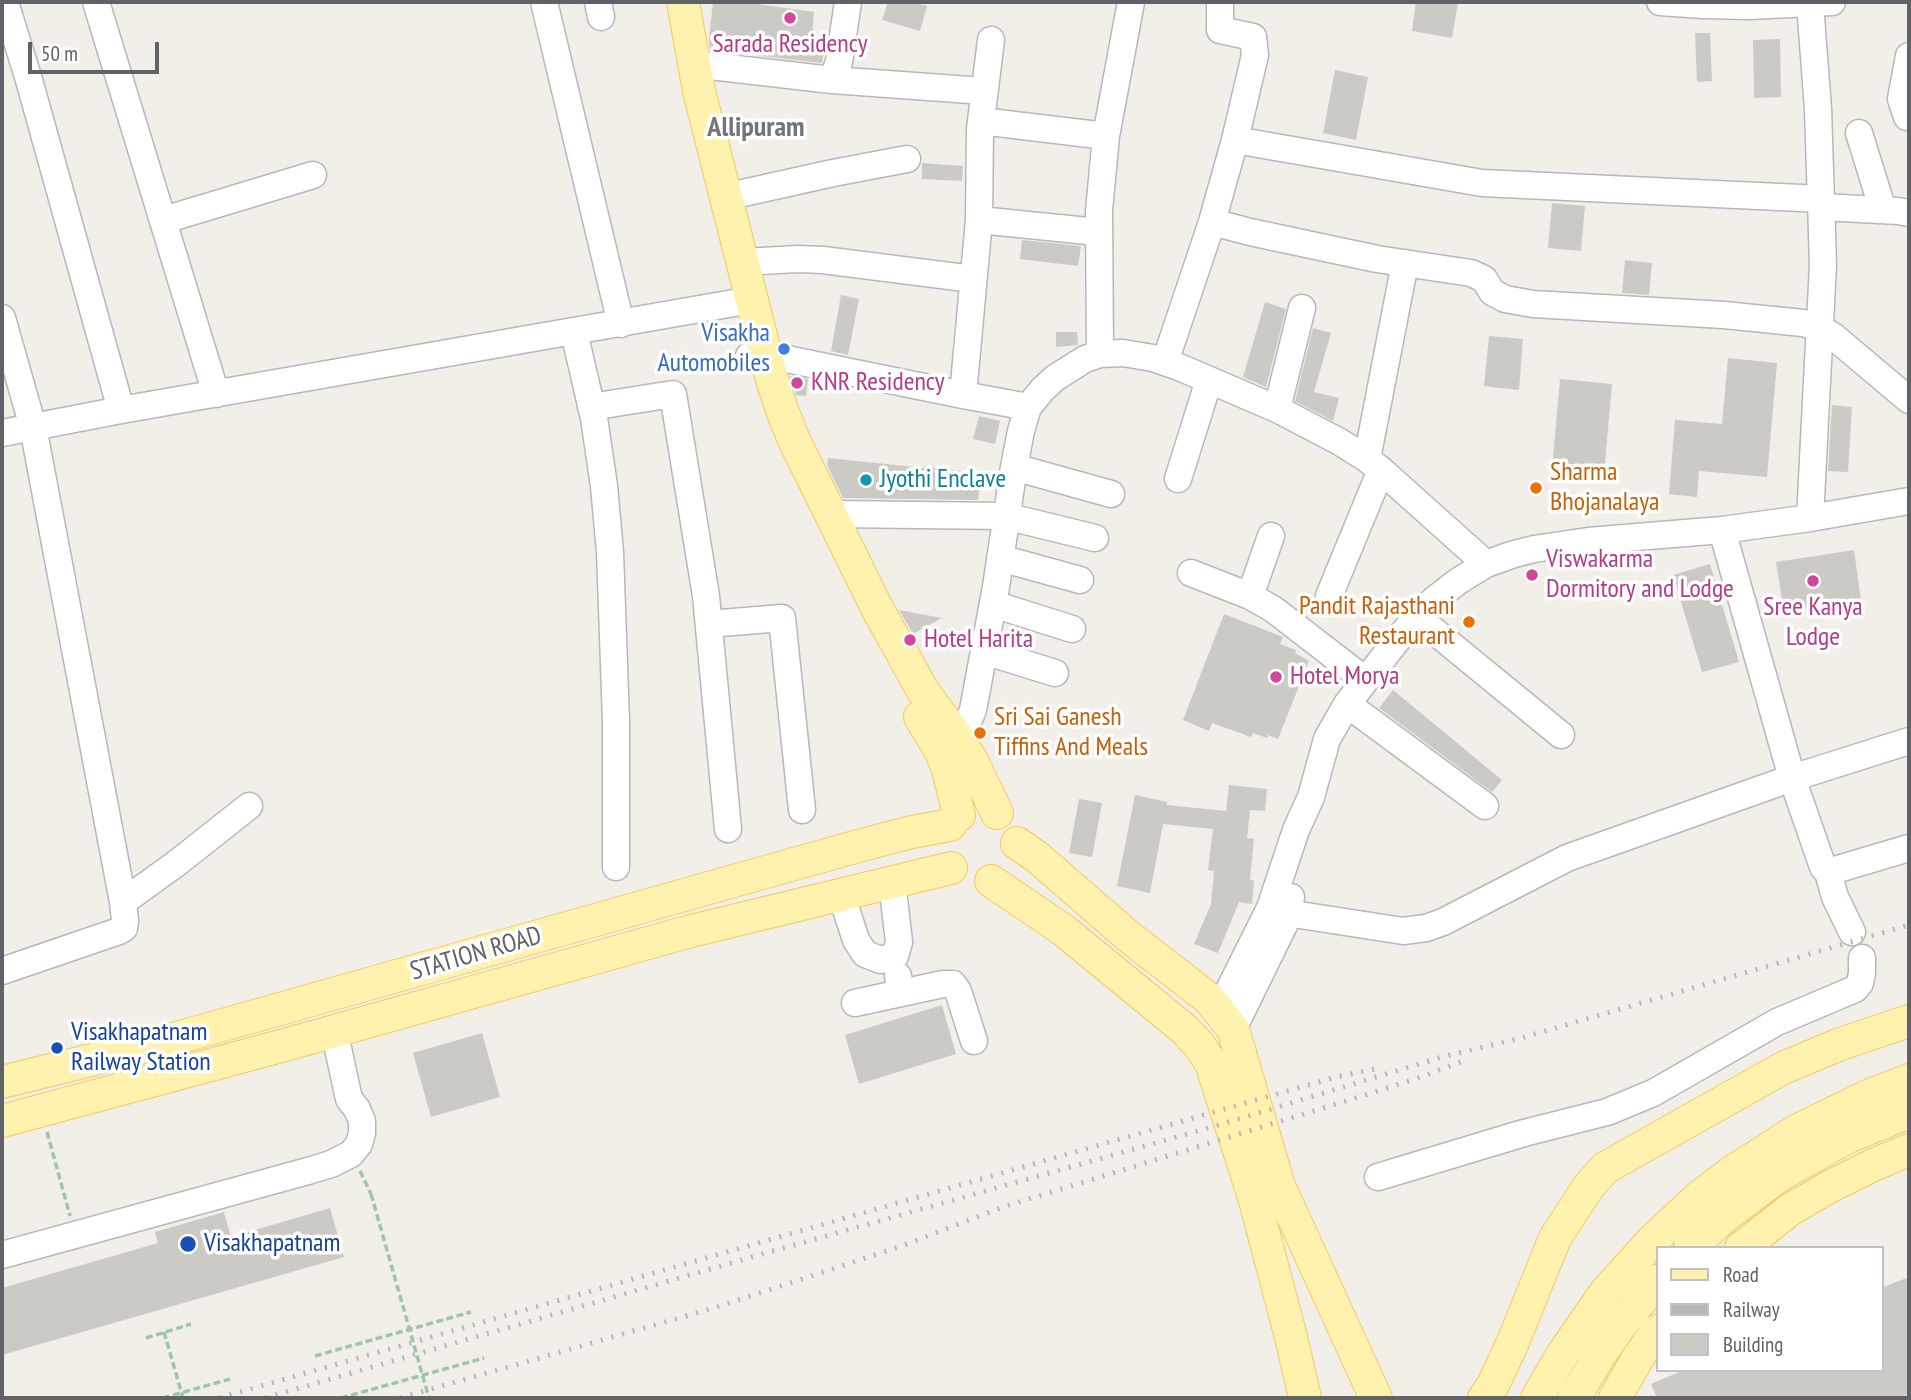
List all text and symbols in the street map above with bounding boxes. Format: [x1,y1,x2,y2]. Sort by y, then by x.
marker: Sarada Residency [782,10,798,26]
scale bar [32,28,163,72]
place label: Sarada Residency [712,29,868,61]
text: 50 m [41,40,78,67]
district label: Allipuram [707,111,805,145]
place label: Visakha Automobiles [658,318,770,380]
marker: Visakha Automobiles [776,341,792,357]
place label: KNR Residency [811,367,945,399]
marker: KNR Residency [789,375,805,391]
place label: Sharma Bhojanalaya [1550,457,1659,518]
place label: Jyothi Enclave [880,464,1006,496]
marker: Jyothi Enclave [858,472,874,488]
marker: Sharma Bhojanalaya [1528,480,1544,496]
place label: Viswakarma Dormitory and Lodge [1546,544,1734,606]
marker: Viswakarma Dormitory and Lodge [1524,567,1540,583]
marker: Sree Kanya Lodge [1805,573,1821,589]
place label: Pandit Rajasthani Restaurant [1299,591,1455,652]
place label: Sree Kanya Lodge [1763,592,1863,654]
marker: Pandit Rajasthani Restaurant [1461,614,1477,630]
place label: Hotel Harita [924,624,1033,656]
marker: Hotel Harita [902,632,918,648]
place label: Hotel Morya [1290,661,1400,693]
marker: Hotel Morya [1268,669,1284,685]
place label: Sri Sai Ganesh Tiffins And Meals [994,702,1148,764]
marker: Sri Sai Ganesh Tiffins And Meals [972,725,988,741]
street label: STATION ROAD [407,920,545,988]
place label: Visakhapatnam Railway Station [71,1017,211,1078]
marker: Visakhapatnam Railway Station [49,1040,65,1056]
place label: Visakhapatnam [204,1228,340,1260]
marker: Visakhapatnam [178,1234,198,1254]
legend [1656,1246,1883,1372]
text: Road [1723,1261,1759,1288]
text: Railway [1723,1296,1780,1323]
text: Building [1723,1331,1783,1358]

